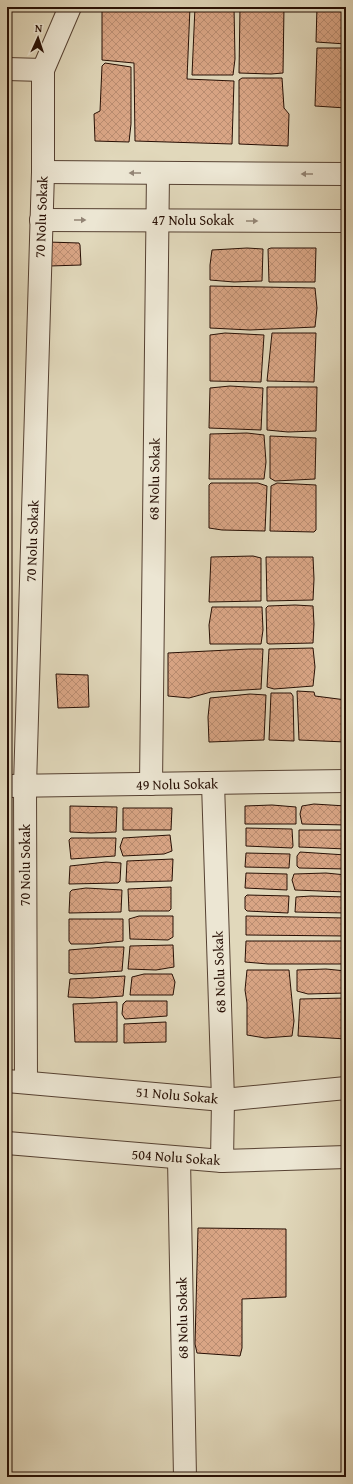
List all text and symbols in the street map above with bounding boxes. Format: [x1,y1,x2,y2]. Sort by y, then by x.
north arrow [18,18,58,58]
text: N [34,20,43,36]
one-way arrow [128,170,141,176]
one-way arrow [300,171,313,177]
street label: 70 Nolu Sokak [30,175,52,258]
street label: 47 Nolu Sokak [152,210,235,230]
one-way arrow [74,217,87,223]
one-way arrow [246,218,259,224]
street label: 68 Nolu Sokak [143,437,165,520]
street label: 70 Nolu Sokak [21,499,43,582]
street label: 49 Nolu Sokak [136,773,219,795]
street label: 70 Nolu Sokak [15,823,35,906]
street label: 68 Nolu Sokak [208,930,230,1013]
street label: 51 Nolu Sokak [135,1081,220,1109]
street label: 504 Nolu Sokak [131,1144,222,1170]
street label: 68 Nolu Sokak [171,1276,193,1359]

